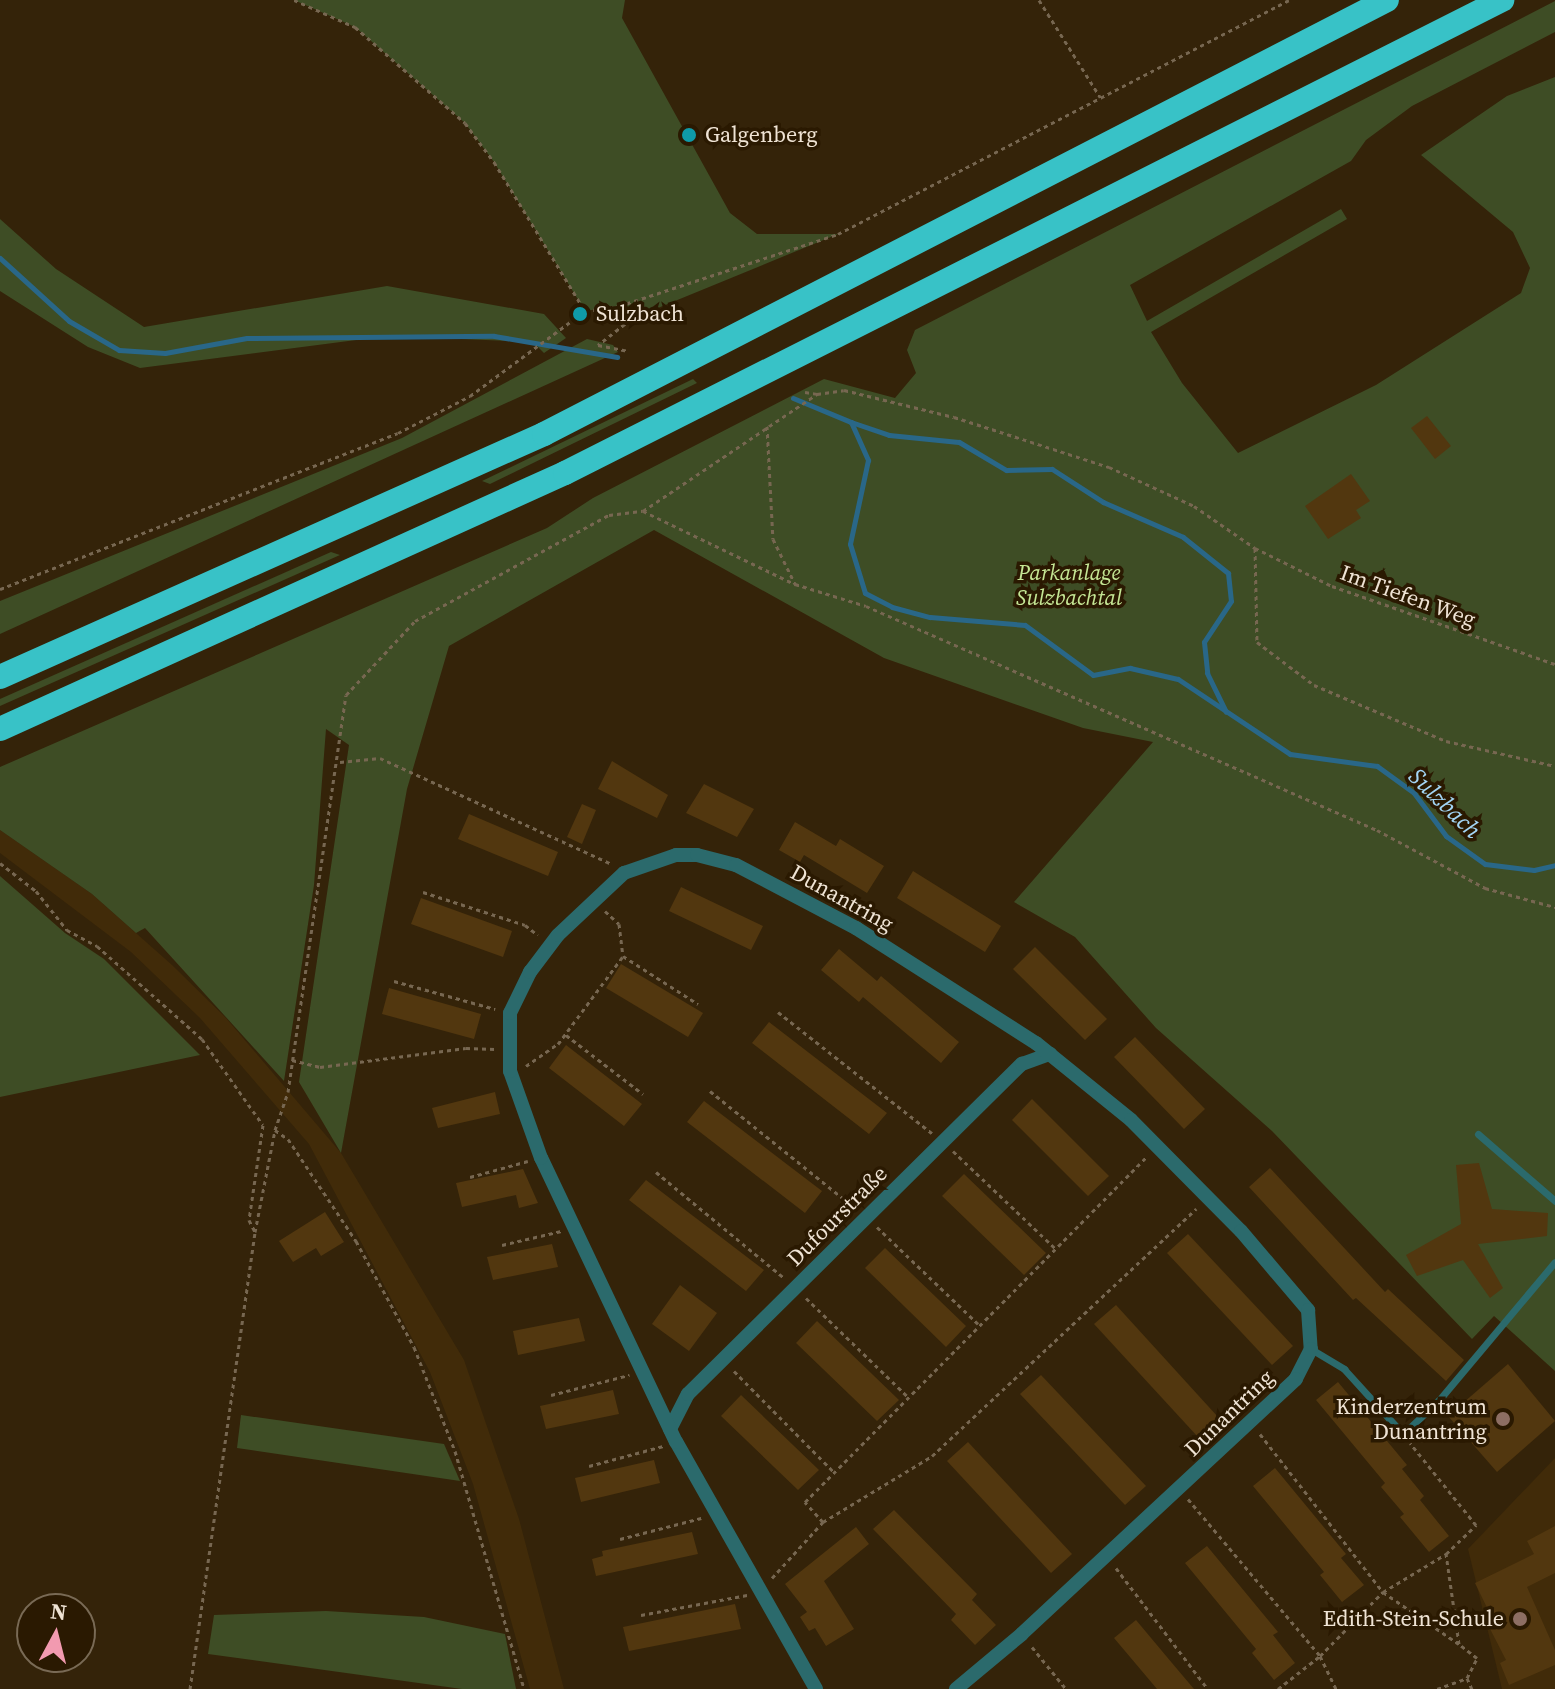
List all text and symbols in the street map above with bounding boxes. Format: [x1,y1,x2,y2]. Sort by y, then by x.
place label: Galgenberg [705,122,818,148]
marker: Galgenberg [680,126,698,144]
place label: Sulzbach [596,301,684,327]
marker: Sulzbach [571,305,589,323]
park label: Parkanlage Sulzbachtal [1016,559,1122,610]
street label: Im Tiefen Weg [1336,559,1480,633]
water label: Sulzbach [1403,762,1487,844]
street label: Dunantring [786,859,898,937]
street label: Dufourstraße [781,1160,893,1272]
street label: Dunantring [1179,1364,1279,1462]
place label: Kinderzentrum Dunantring [1336,1393,1487,1444]
marker: Kinderzentrum Dunantring [1494,1410,1512,1428]
north arrow [16,1593,96,1673]
text: N [49,1595,68,1627]
place label: Edith-Stein-Schule [1323,1606,1504,1632]
marker: Edith-Stein-Schule [1511,1610,1529,1628]

